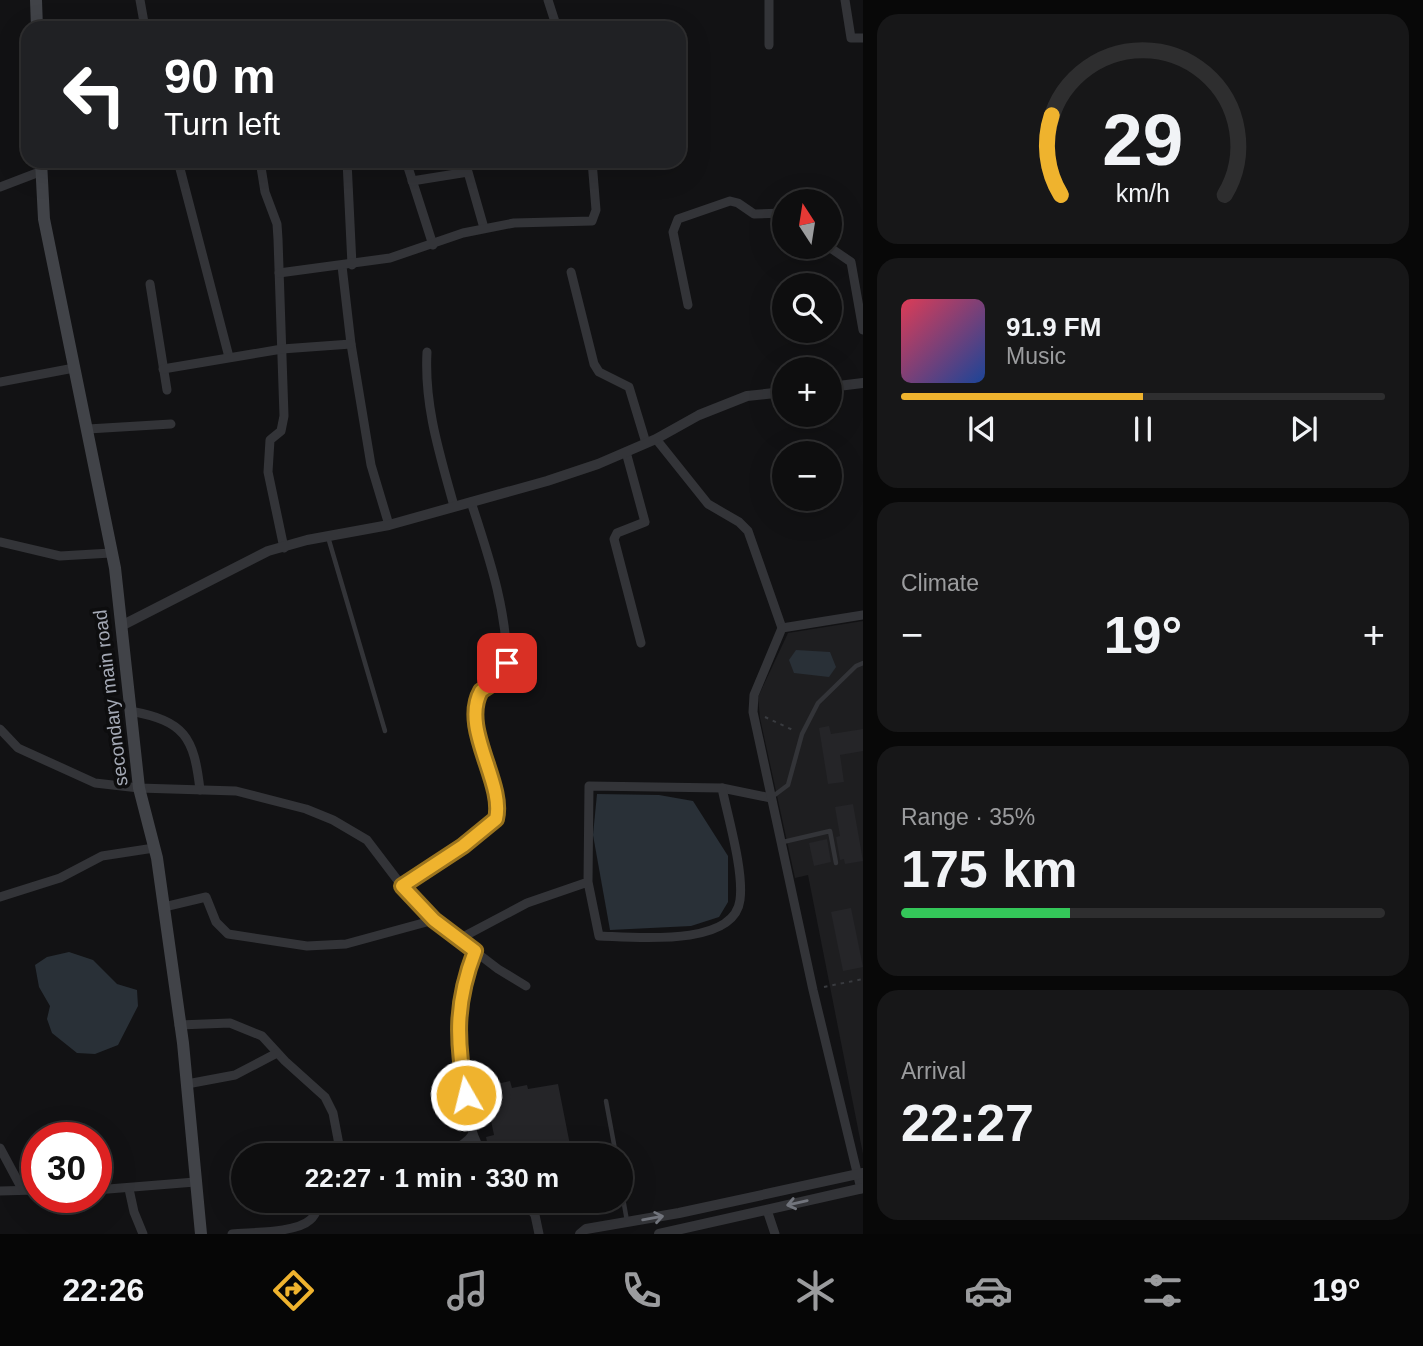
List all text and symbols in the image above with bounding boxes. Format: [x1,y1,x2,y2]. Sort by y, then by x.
icon: left [49,49,140,140]
text: 90 m [164,49,276,103]
text: 29 [1103,99,1183,180]
text: Turn left [164,106,280,142]
text: km/h [1116,179,1170,207]
north arrow [772,189,842,259]
map controls [772,189,842,511]
button: search [772,273,842,343]
text: 91.9 FM [1006,312,1101,342]
text: Music [1006,343,1066,369]
button: + [772,357,842,427]
icon: previous [963,410,1001,448]
icon: pause [1124,410,1162,448]
icon: next [1285,410,1323,448]
button: − [772,441,842,511]
text: Climate [901,570,979,596]
text: 19° [1104,606,1182,664]
street label: secondary main road [89,609,132,787]
text: − [901,614,923,656]
text: + [1363,614,1385,656]
pin [477,633,537,693]
icon: arrive [488,644,526,682]
text: Range · 35% [901,804,1035,830]
text: 175 km [901,840,1077,898]
position arrow [429,1058,503,1132]
text: Arrival [901,1058,966,1084]
text: 22:27 [901,1094,1034,1152]
speed limit sign: 30 [21,1122,112,1213]
text: 22:27 · 1 min · 330 m [305,1163,559,1193]
one-way arrow [786,1198,808,1211]
one-way arrow [642,1211,664,1224]
icon: directions [269,1266,318,1315]
icon: music [443,1266,492,1315]
icon: phone [617,1266,666,1315]
icon: climate [791,1266,840,1315]
icon: car [964,1266,1013,1315]
icon: filters [1138,1266,1187,1315]
text: 22:26 [62,1272,144,1308]
text: 19° [1312,1272,1361,1308]

